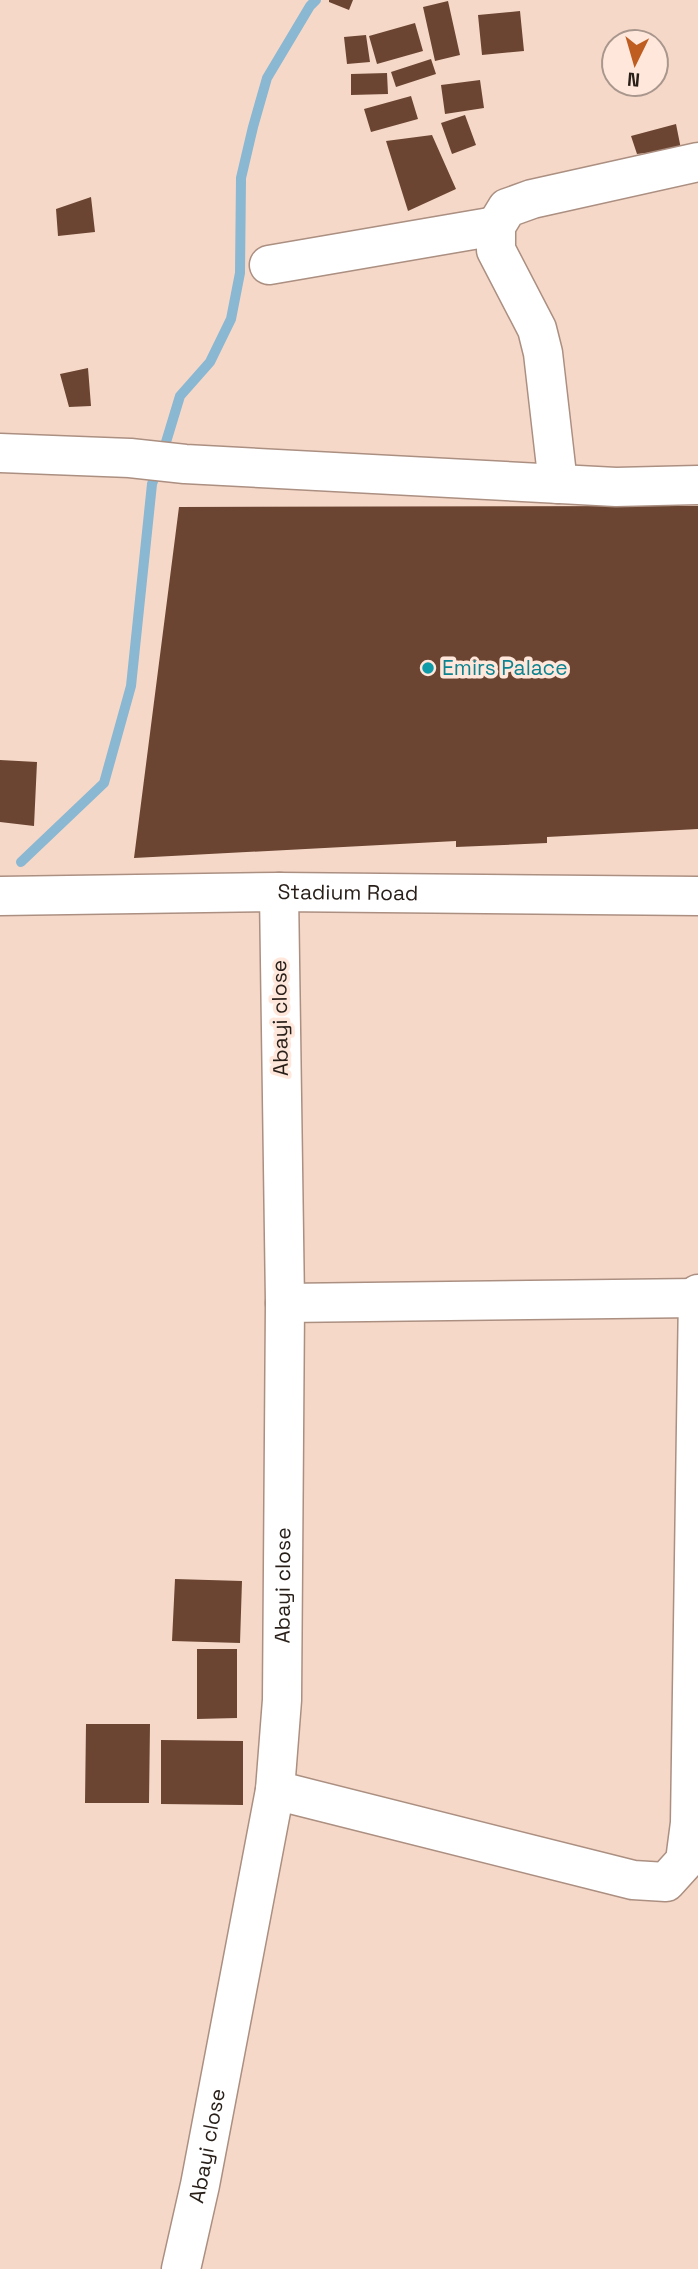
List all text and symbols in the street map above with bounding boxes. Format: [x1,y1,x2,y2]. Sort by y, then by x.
north arrow [600,28,670,98]
text: N [626,66,641,92]
place label: Emirs Palace [442,654,568,681]
marker: Emirs Palace [420,660,436,676]
street label: Stadium Road [277,878,419,906]
street label: Abayi close [265,960,294,1076]
street label: Abayi close [268,1527,296,1644]
street label: Abayi close [182,2086,231,2206]

